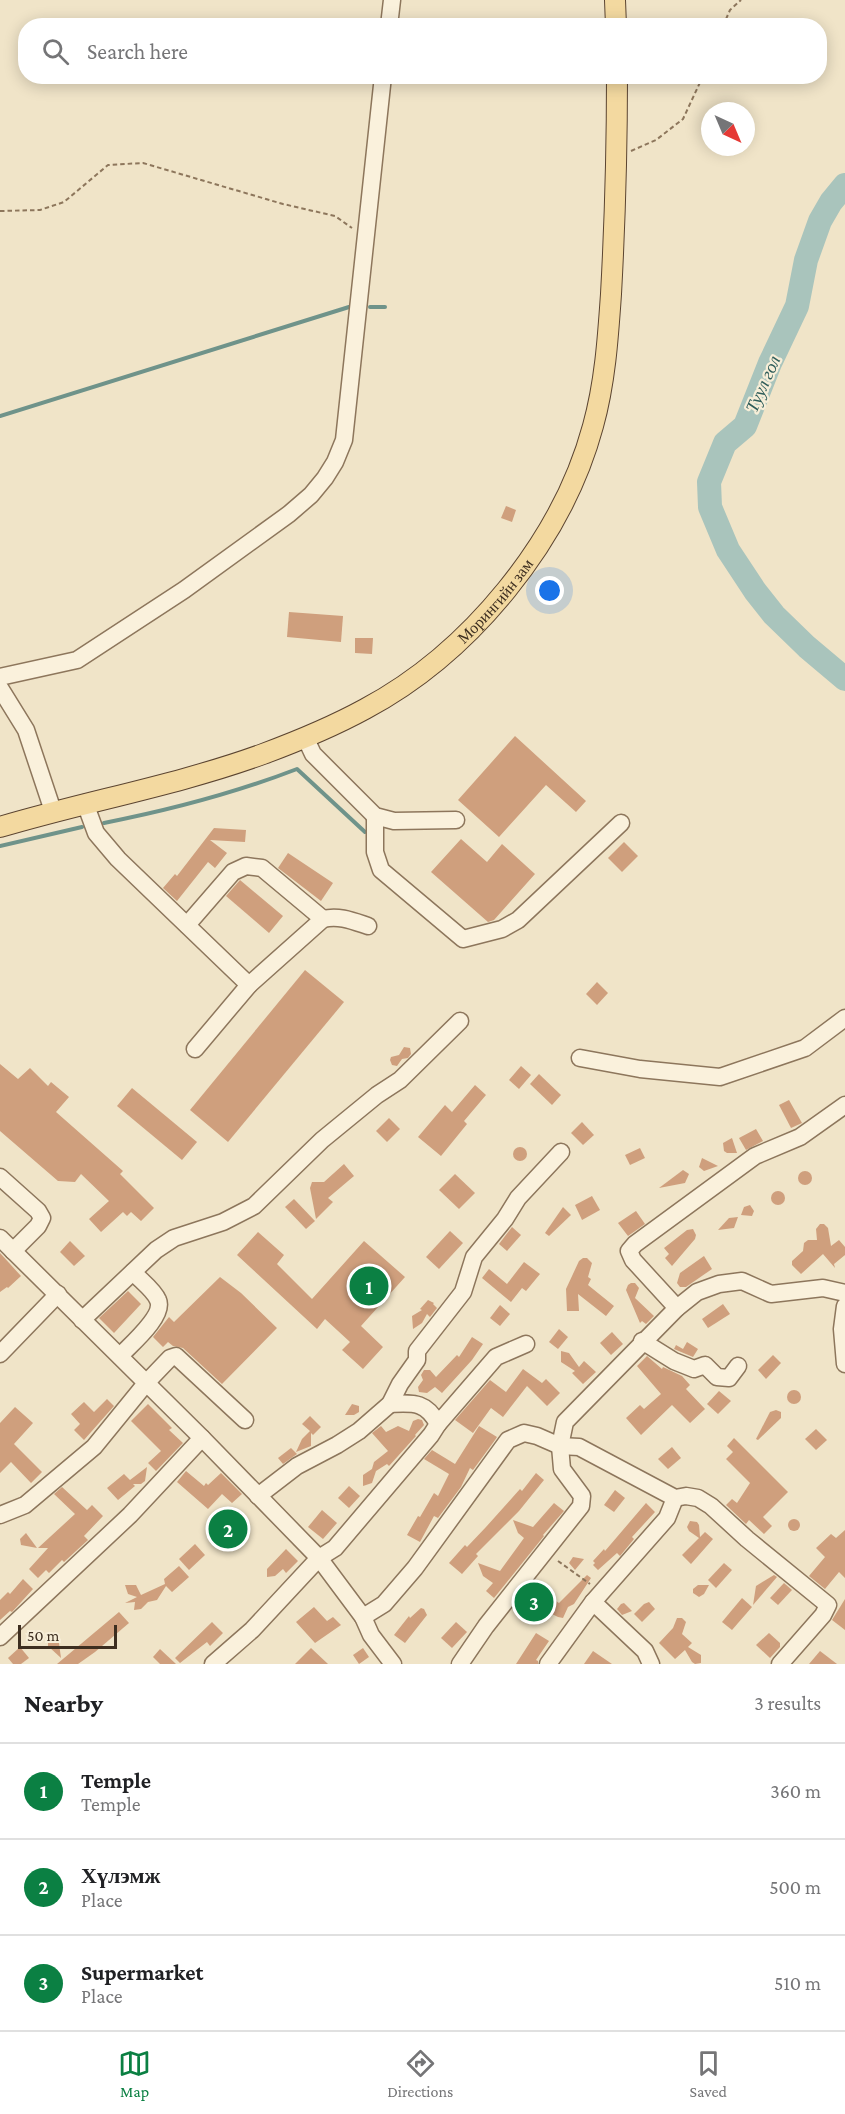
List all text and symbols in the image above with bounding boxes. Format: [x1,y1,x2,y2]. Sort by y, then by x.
search box [18,18,827,84]
icon: search [39,35,72,68]
text: Search here [87,39,188,64]
north arrow [701,102,755,156]
water label: Туул гол [742,353,784,415]
street label: Морингийн зам [454,555,536,646]
your location [535,576,564,605]
pin: 1 [350,1264,388,1308]
pin: 2 [208,1506,248,1552]
pin: 3 [514,1580,554,1624]
scale bar [18,1622,117,1650]
text: 50 m [27,1627,59,1644]
text: Nearby [24,1689,103,1718]
text: 3 results [754,1692,821,1714]
text: Temple [81,1768,151,1793]
text: 1 [40,1780,47,1802]
text: 360 m [770,1780,821,1802]
text: Temple [81,1793,141,1815]
text: Хүлэмж [81,1863,160,1888]
text: 2 [38,1876,49,1898]
text: 500 m [769,1876,821,1898]
text: Place [81,1889,123,1911]
text: Supermarket [81,1960,203,1985]
text: 3 [39,1972,48,1994]
text: 510 m [774,1972,821,1994]
text: Place [81,1985,123,2007]
tab: Map [118,2047,151,2100]
tab: Directions [387,2047,453,2100]
tab: Saved [689,2047,727,2100]

